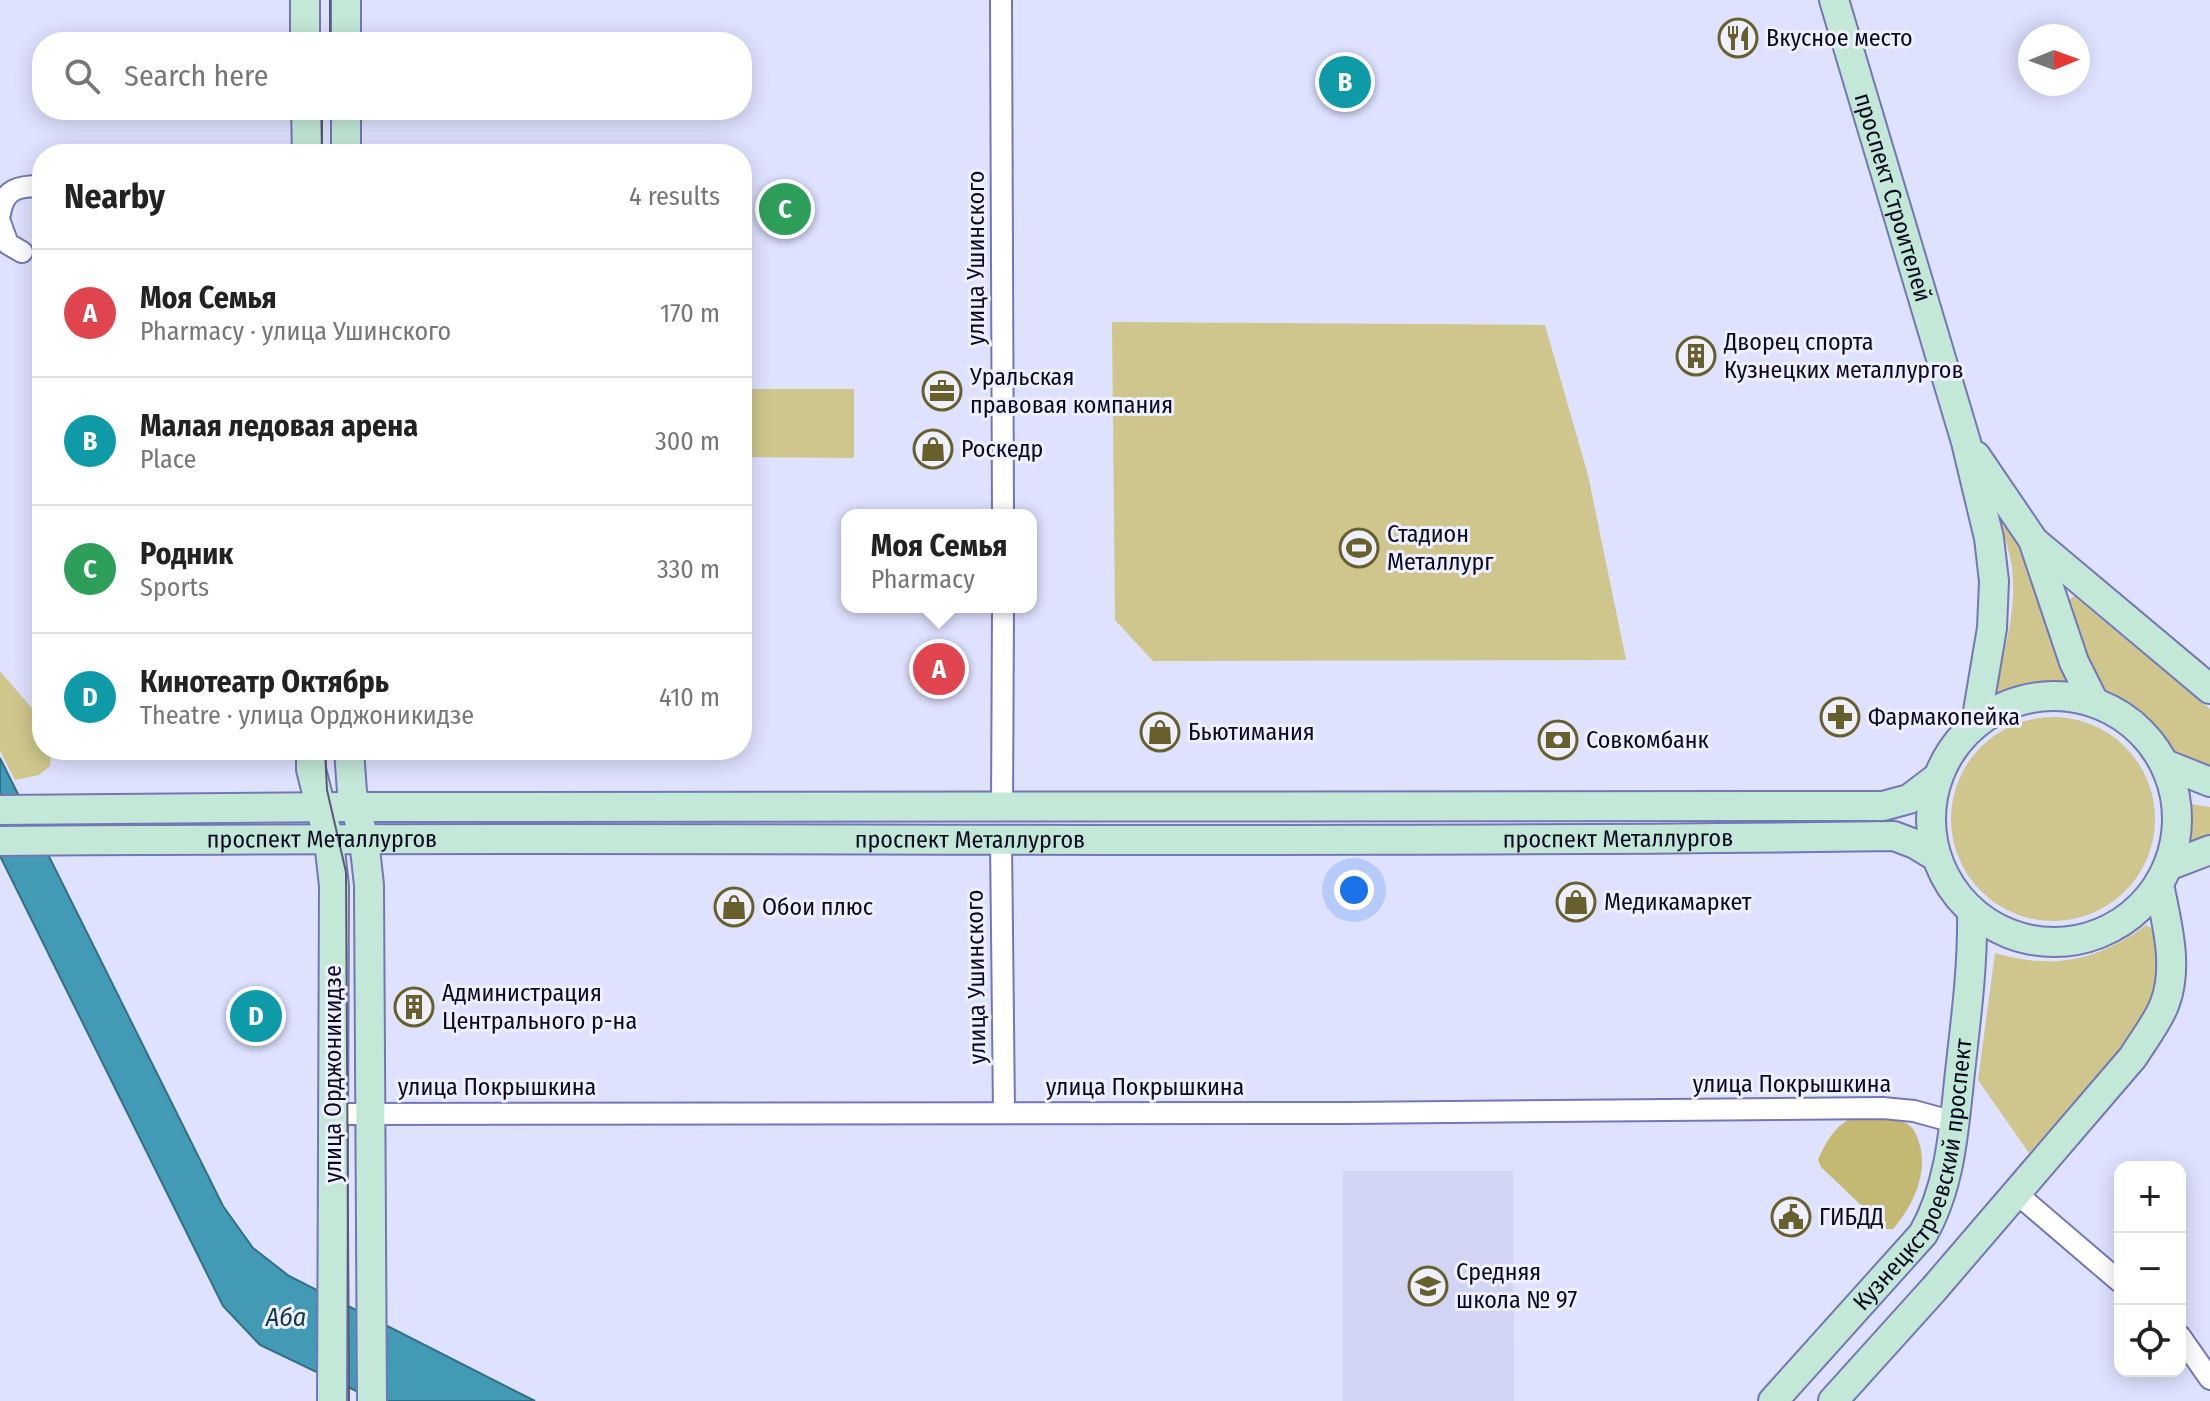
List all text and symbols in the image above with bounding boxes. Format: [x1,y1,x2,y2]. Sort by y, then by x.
restaurant icon: Вкусное место [1717,17,1759,59]
place label: Вкусное место [1766,24,1913,52]
north arrow [2018,24,2090,96]
search box [32,32,752,120]
pin: B [1319,52,1371,112]
icon: search [60,54,104,98]
text: Search here [124,58,269,94]
street label: проспект Строителей [1849,90,1937,305]
street label: улица Ушинского [962,171,990,345]
text: Nearby [64,176,165,217]
pin: C [759,179,811,239]
text: 4 results [629,181,720,212]
text: Моя Семья [140,280,277,316]
text: A [83,298,97,329]
text: 170 m [660,298,720,329]
text: Pharmacy · улица Ушинского [140,316,451,347]
place label: Дворец спорта Кузнецких металлургов [1723,328,1964,384]
building icon: Дворец спорта Кузнецких металлургов [1675,335,1717,377]
place label: Уральская правовая компания [969,363,1173,419]
office icon: Уральская правовая компания [921,370,963,412]
text: Малая ледовая арена [140,408,418,444]
text: B [83,426,97,457]
text: 300 m [655,426,720,457]
shop icon: Роскедр [912,428,954,470]
place label: Роскедр [961,435,1043,463]
text: Place [140,444,196,475]
popup [841,509,1037,613]
place label: Стадион Металлург [1387,520,1494,576]
sports icon: Стадион Металлург [1338,527,1380,569]
text: Моя Семья [871,528,1007,564]
text: Родник [140,536,233,572]
text: C [83,554,97,585]
text: 330 m [657,554,720,585]
text: Pharmacy [871,564,975,595]
text: Sports [140,572,209,603]
pin: A [913,639,965,699]
text: Кинотеатр Октябрь [140,664,389,700]
text: D [82,682,98,713]
text: 410 m [659,682,720,713]
pharmacy icon: Фармакопейка [1819,696,1861,738]
text: Theatre · улица Орджоникидзе [140,700,474,731]
place label: Фармакопейка [1868,703,2020,731]
shop icon: Бьютимания [1139,711,1181,753]
place label: Бьютимания [1188,718,1315,746]
bank icon: Совкомбанк [1537,719,1579,761]
place label: Совкомбанк [1586,726,1709,754]
street label: проспект Металлургов [1503,824,1733,853]
street label: проспект Металлургов [207,825,437,854]
street label: проспект Металлургов [855,825,1085,854]
your location [1334,870,1374,910]
shop icon: Медикамаркет [1555,881,1597,923]
shop icon: Обои плюс [713,886,755,928]
place label: Медикамаркет [1604,888,1752,916]
street label: улица Ушинского [960,889,992,1065]
place label: Обои плюс [762,893,873,921]
street label: улица Орджоникидзе [319,965,347,1183]
place label: Администрация Центрального р-на [442,979,637,1035]
pin: D [230,986,282,1046]
building icon: Администрация Центрального р-на [393,986,435,1028]
street label: Кузнецкстроевский проспект [1847,1037,1978,1316]
street label: улица Покрышкина [1693,1070,1891,1098]
street label: улица Покрышкина [398,1073,596,1101]
street label: улица Покрышкина [1046,1073,1244,1101]
map controls [2114,1161,2186,1377]
button: + [2114,1161,2186,1233]
public building icon: ГИБДД [1770,1196,1812,1238]
place label: ГИБДД [1819,1203,1884,1231]
button: − [2114,1233,2186,1305]
place label: Средняя школа № 97 [1456,1258,1577,1314]
school or university icon: Средняя школа № 97 [1407,1265,1449,1307]
water label: Аба [265,1302,306,1333]
button: locate [2114,1305,2186,1377]

